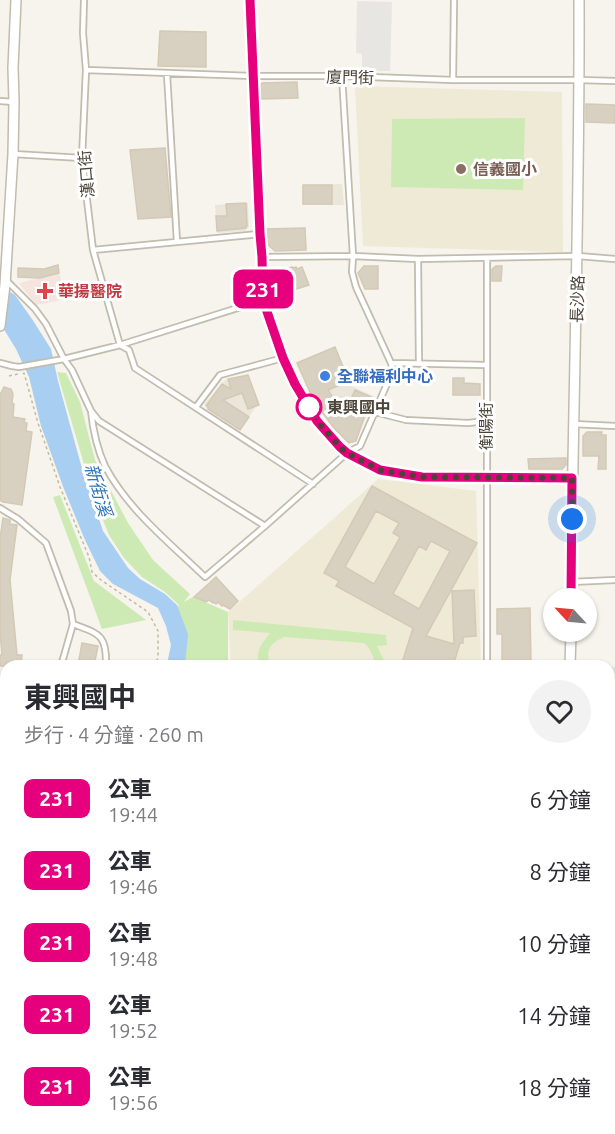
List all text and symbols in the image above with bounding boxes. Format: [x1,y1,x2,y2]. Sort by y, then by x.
street label: 廈門街 [326,68,374,86]
street label: 漢口街 [75,149,97,199]
place label: 信義國小 [473,160,537,178]
marker: 信義國小 [454,162,468,176]
line badge: 231 [228,270,298,308]
street label: 長沙路 [567,275,587,323]
text: 231 [245,277,281,301]
marker: 華揚醫院 [36,282,54,300]
place label: 華揚醫院 [58,282,122,300]
place label: 全聯福利中心 [337,367,433,385]
marker: 全聯福利中心 [318,369,332,383]
marker: 東興國中 [296,394,322,420]
place label: 東興國中 [327,398,391,416]
street label: 衡陽街 [477,402,495,450]
water label: 新街溪 [82,461,117,521]
your location [557,504,587,534]
north arrow [543,588,597,642]
map controls [543,588,597,642]
button: heart [528,680,591,743]
text: 東興國中 [24,681,136,712]
text: 步行 · 4 分鐘 · 260 m [24,723,204,746]
text: 公車 [108,776,152,801]
text: 231 [39,786,75,810]
text: 6 分鐘 [530,787,591,812]
text: 19:44 [108,803,158,826]
text: 公車 [108,848,152,873]
text: 231 [39,858,75,882]
text: 8 分鐘 [530,859,591,884]
text: 19:46 [108,875,158,898]
text: 公車 [108,920,152,945]
text: 231 [39,930,75,954]
text: 10 分鐘 [517,931,591,956]
text: 19:48 [108,947,158,970]
text: 公車 [108,992,152,1017]
text: 231 [39,1002,75,1026]
text: 14 分鐘 [517,1003,591,1028]
text: 19:52 [108,1019,158,1042]
text: 公車 [108,1064,152,1089]
text: 231 [39,1074,75,1098]
text: 18 分鐘 [517,1075,591,1100]
text: 19:56 [108,1091,158,1114]

